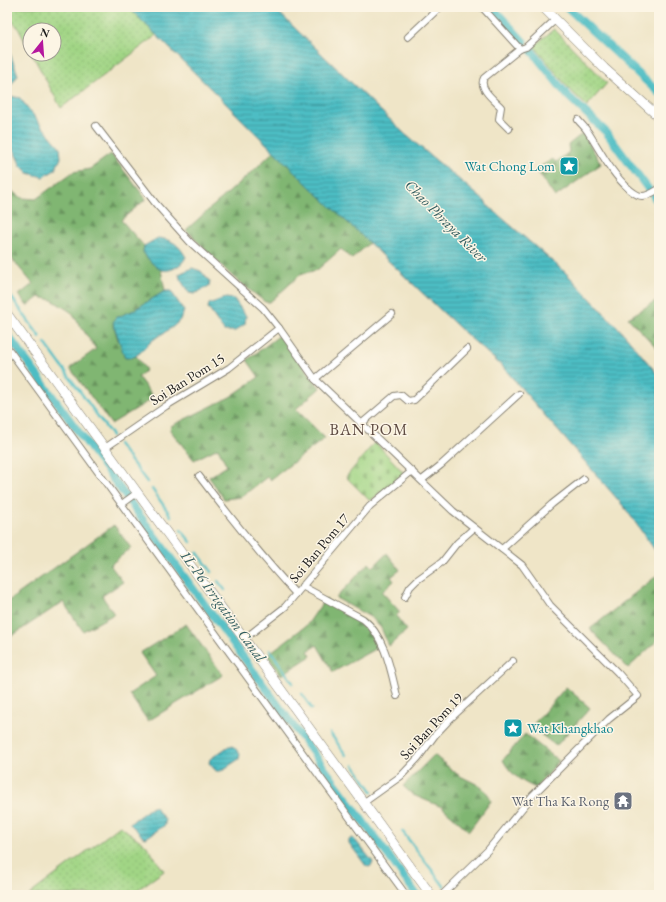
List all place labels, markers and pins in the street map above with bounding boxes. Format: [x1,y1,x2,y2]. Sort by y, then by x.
place icon: Wat Chong Lom [558,155,580,177]
place label: Wat Chong Lom [464,157,555,175]
place icon: Wat Khangkhao [502,717,524,739]
place label: Wat Khangkhao [527,719,613,737]
temple icon: Wat Tha Ka Rong [612,790,634,812]
place label: Wat Tha Ka Rong [512,792,610,810]

